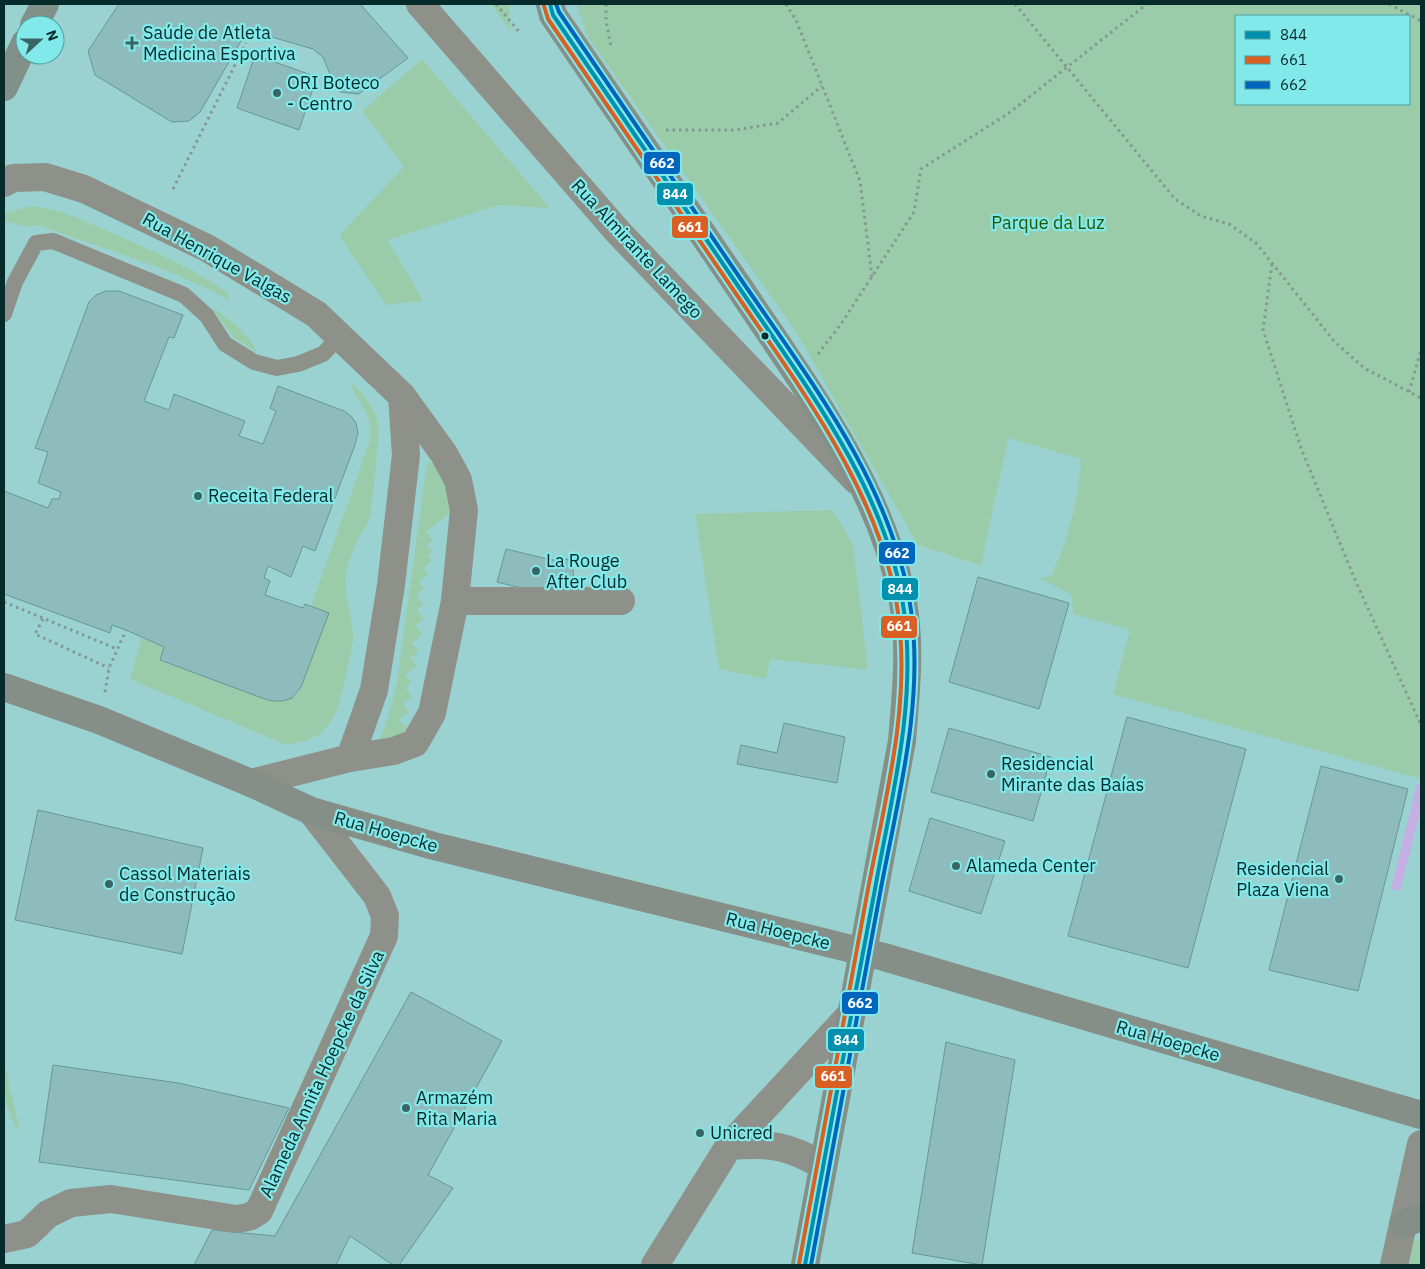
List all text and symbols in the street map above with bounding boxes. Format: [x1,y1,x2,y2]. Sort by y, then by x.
north arrow [15,15,65,65]
legend [1235,15,1410,105]
place label: Saúde de Atleta Medicina Esportiva [143,21,296,65]
text: 844 [1280,25,1307,44]
text: N [42,27,62,43]
marker: Saúde de Atleta Medicina Esportiva [125,36,139,50]
text: 661 [1280,50,1307,69]
place label: ORI Boteco - Centro [287,71,380,115]
text: 662 [1280,75,1307,94]
marker: ORI Boteco - Centro [271,87,283,99]
line badge: 662 [643,151,681,175]
text: 662 [649,154,675,172]
street label: Rua Almirante Lamego [567,174,708,323]
line badge: 844 [656,182,694,206]
text: 844 [662,185,688,203]
street label: Rua Henrique Valgas [139,207,296,308]
park label: Parque da Luz [991,211,1105,234]
line badge: 661 [671,215,709,239]
text: 661 [677,218,703,236]
unlabelled marker [760,331,770,341]
place label: Receita Federal [208,484,334,507]
marker: Receita Federal [192,490,204,502]
line badge: 662 [878,541,916,565]
text: 662 [884,544,910,562]
place label: La Rouge After Club [546,549,627,593]
marker: La Rouge After Club [530,565,542,577]
line badge: 844 [881,577,919,601]
text: 844 [887,580,913,598]
line badge: 661 [880,615,918,639]
text: 661 [886,617,912,635]
place label: Residencial Mirante das Baías [1001,752,1144,796]
marker: Residencial Mirante das Baías [985,768,997,780]
street label: Rua Hoepcke [332,806,441,857]
place label: Alameda Center [966,854,1096,877]
place label: Residencial Plaza Viena [1236,857,1329,901]
marker: Alameda Center [950,860,962,872]
place label: Cassol Materiais de Construção [119,862,251,906]
marker: Residencial Plaza Viena [1333,873,1345,885]
marker: Cassol Materiais de Construção [103,878,115,890]
street label: Rua Hoepcke [723,906,833,955]
street label: Alameda Annita Hoepcke da Silva [254,946,389,1201]
line badge: 662 [841,991,879,1015]
text: 662 [847,994,873,1012]
street label: Rua Hoepcke [1114,1015,1223,1066]
line badge: 844 [827,1028,865,1052]
text: 844 [833,1031,859,1049]
line badge: 661 [814,1065,853,1089]
text: 661 [820,1067,846,1085]
place label: Armazém Rita Maria [416,1086,498,1130]
marker: Armazém Rita Maria [400,1102,412,1114]
place label: Unicred [710,1121,773,1144]
marker: Unicred [694,1127,706,1139]

